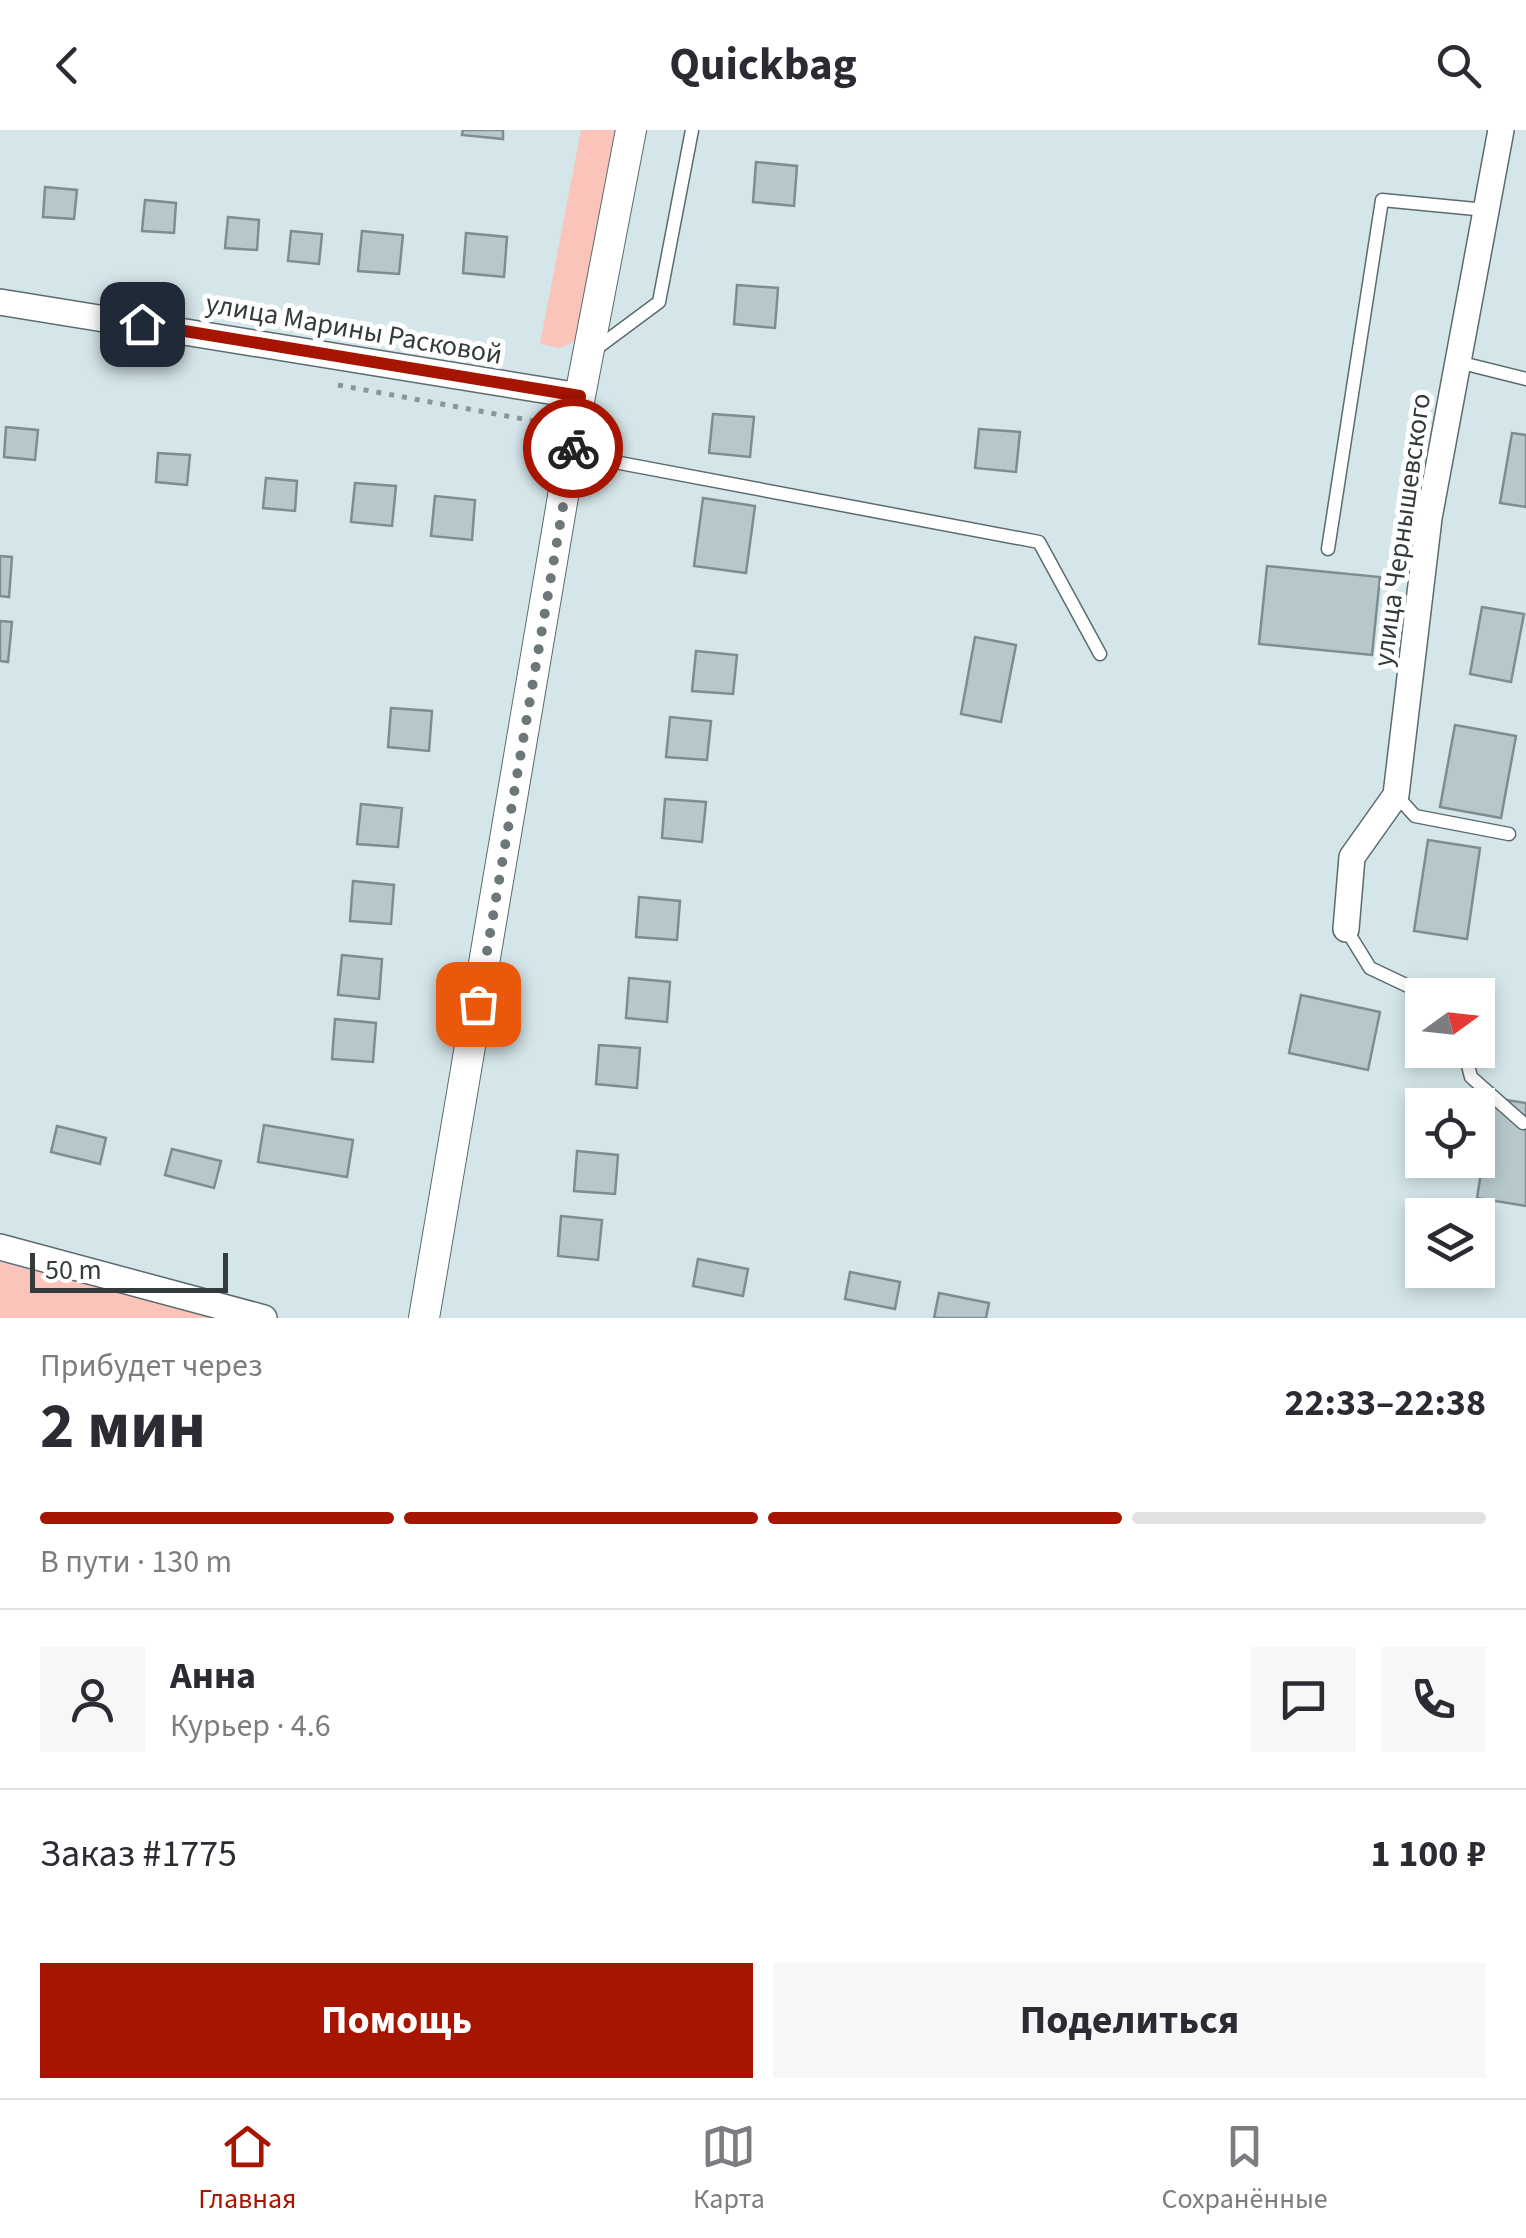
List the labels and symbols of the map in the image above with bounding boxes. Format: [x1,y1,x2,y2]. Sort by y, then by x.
pin [100,282,185,367]
street label: улица Марины Расковой [203,283,505,375]
street label: улица Чернышевского [1363,391,1441,669]
courier [523,398,623,498]
pin [436,962,521,1047]
north arrow [1405,978,1495,1068]
scale bar [30,1248,228,1292]

